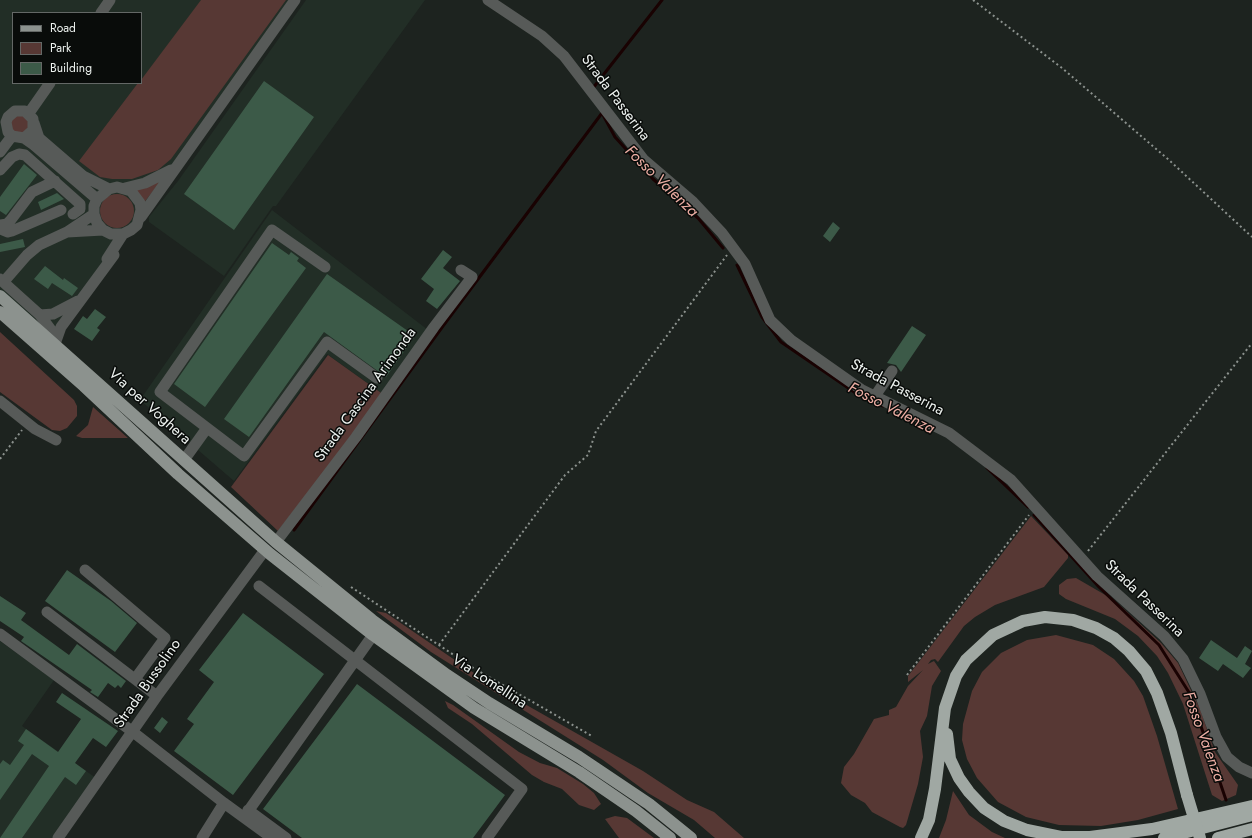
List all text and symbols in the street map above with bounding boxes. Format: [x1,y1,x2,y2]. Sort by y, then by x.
legend [12,12,142,84]
text: Road [50,19,76,37]
text: Park [50,39,71,57]
street label: Strada Passerina [577,51,653,145]
text: Building [50,59,92,77]
water label: Fosso Valenza [620,142,702,222]
street label: Strada Cascina Arimonda [311,325,421,465]
street label: Strada Passerina [847,356,947,420]
street label: Via per Voghera [104,365,194,449]
water label: Fosso Valenza [844,379,938,439]
street label: Strada Passerina [1101,557,1187,641]
street label: Strada Bussolino [111,636,185,732]
street label: Via Lomellina [448,651,530,713]
water label: Fosso Valenza [1178,689,1228,785]

